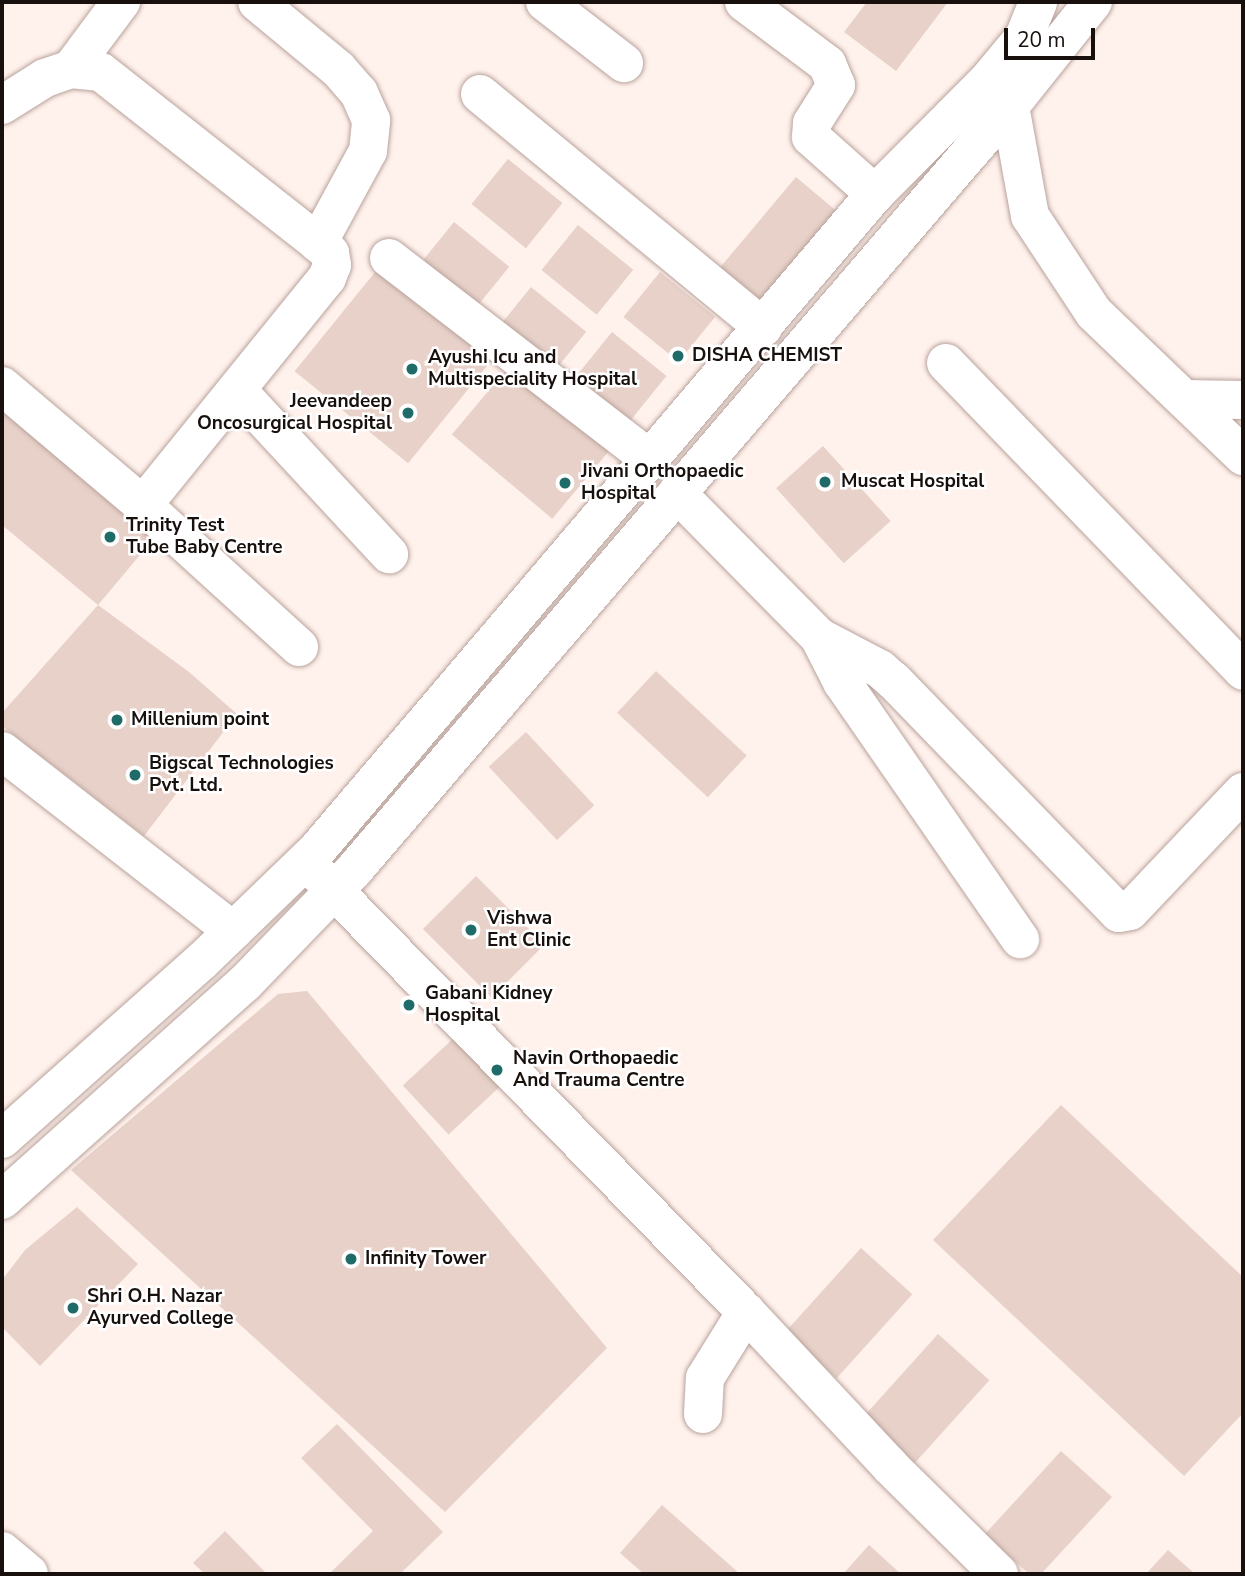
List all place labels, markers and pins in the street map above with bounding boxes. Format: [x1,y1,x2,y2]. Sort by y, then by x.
place label: DISHA CHEMIST [692,345,842,367]
place label: Ayushi Icu and Multispeciality Hospital [428,347,637,391]
marker: DISHA CHEMIST [670,348,686,364]
marker: Ayushi Icu and Multispeciality Hospital [402,359,422,379]
place label: Jeevandeep Oncosurgical Hospital [197,391,392,435]
marker: Jeevandeep Oncosurgical Hospital [398,403,418,423]
place label: Jivani Orthopaedic Hospital [581,461,743,505]
place label: Muscat Hospital [841,471,984,493]
marker: Muscat Hospital [815,472,835,492]
marker: Jivani Orthopaedic Hospital [555,473,575,493]
place label: Trinity Test Tube Baby Centre [126,515,283,559]
marker: Trinity Test Tube Baby Centre [100,527,120,547]
place label: Millenium point [131,709,269,731]
marker: Millenium point [109,712,125,728]
place label: Bigscal Technologies Pvt. Ltd. [149,753,334,797]
marker: Bigscal Technologies Pvt. Ltd. [127,767,143,783]
place label: Vishwa Ent Clinic [487,908,571,952]
marker: Vishwa Ent Clinic [461,920,481,940]
place label: Gabani Kidney Hospital [425,983,552,1027]
marker: Gabani Kidney Hospital [399,995,419,1015]
place label: Navin Orthopaedic And Trauma Centre [513,1048,685,1092]
marker: Navin Orthopaedic And Trauma Centre [487,1060,507,1080]
place label: Infinity Tower [365,1248,486,1270]
marker: Infinity Tower [343,1251,359,1267]
place label: Shri O.H. Nazar Ayurved College [87,1286,234,1330]
marker: Shri O.H. Nazar Ayurved College [65,1300,81,1316]

